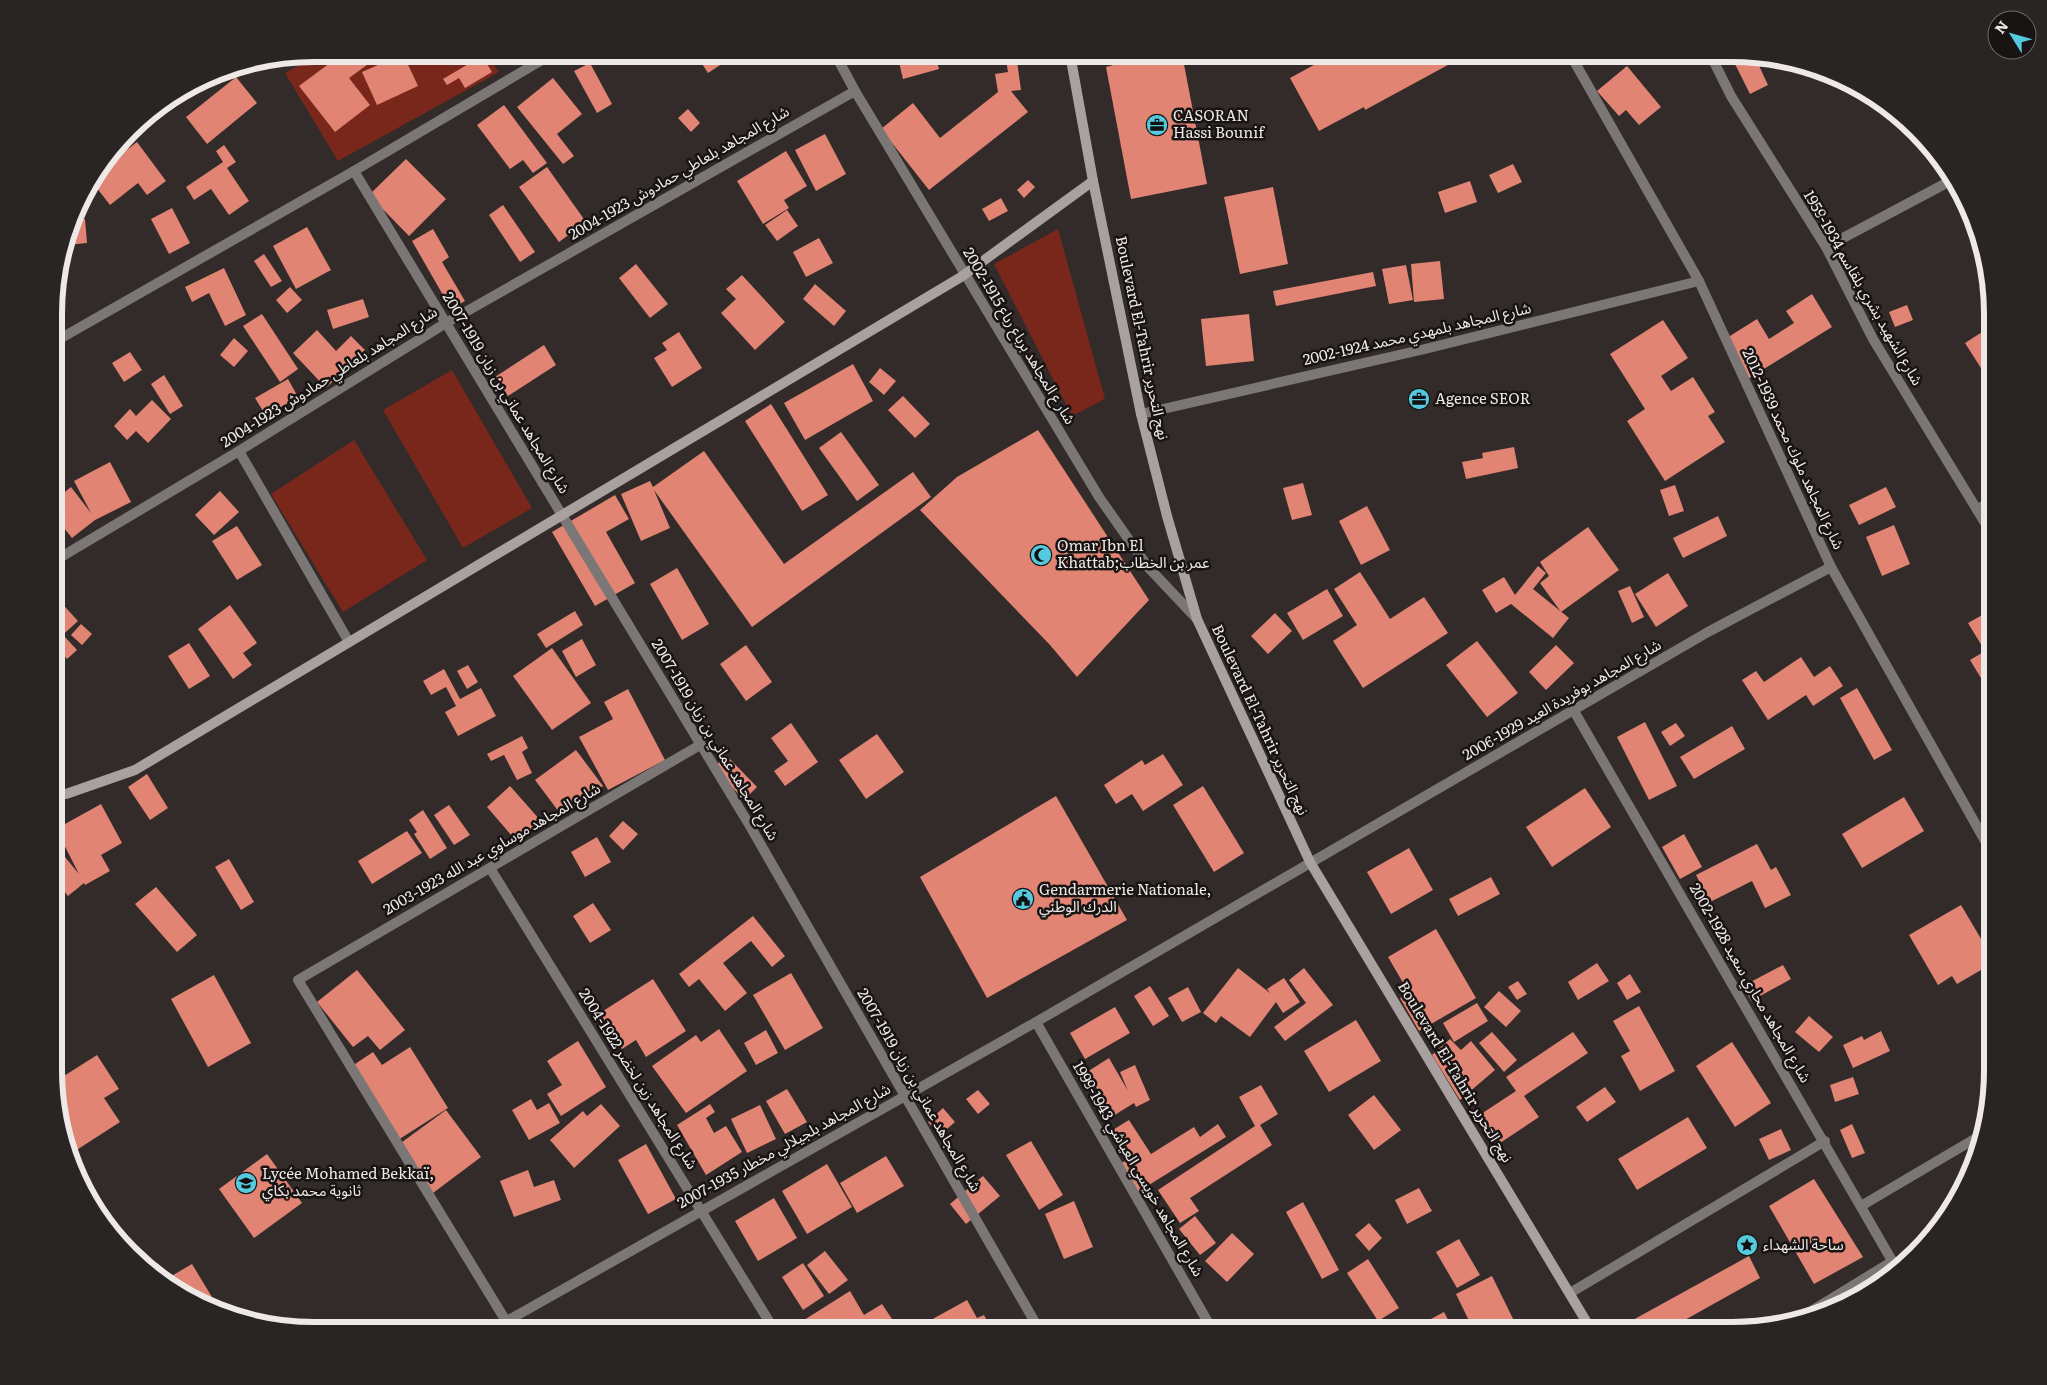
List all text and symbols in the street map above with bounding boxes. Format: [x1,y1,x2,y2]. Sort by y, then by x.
north arrow [1987,10,2037,60]
text: N [1989,16,2012,37]
street label: شارع المجاهد بلعاطي حمادوش 1923-2004 [564,99,794,246]
place label: CASORAN Hassi Bounif [1173,103,1265,143]
office icon: CASORAN Hassi Bounif [1145,113,1169,137]
street label: شارع الشهيد بشري بلقاسم 1934-1959 [1797,185,1930,390]
street label: Boulevard El-Tahrir نهج التحرير [1109,234,1176,442]
street label: شار ع المجاهد برباع رباع 1915-2002 [956,242,1083,429]
street label: شارع المجاهد عماني بن زيان 1919-2007 [436,287,577,499]
street label: شارع المجاهد بلمهدي محمد 1924-2002 [1300,295,1534,372]
street label: شارع المجاهد بلعاطي حمادوش 1923-2004 [215,299,442,454]
street label: شارع المجاهد ملوك محمد 1939-2012 [1736,344,1851,554]
place label: Agence SEOR [1435,386,1531,409]
office icon: Agence SEOR [1407,387,1431,411]
place label: Omar Ibn El Khattab;عمر بن الخطاب [1057,533,1210,573]
mosque icon: Omar Ibn El Khattab;عمر بن الخطاب [1029,543,1053,567]
street label: Boulevard El-Tahrir نهج التحرير [1205,620,1316,819]
street label: شارع المجاهد بوفريدة العيد 1929-2006 [1458,632,1666,767]
street label: شارع المجاهد عماني بن زيان 1919-2007 [645,634,786,846]
street label: شارع المجاهد موساوي عبد الله 1923-2003 [378,776,605,921]
place label: Gendarmerie Nationale, الدرك الوطني [1039,877,1211,918]
street label: شارع المجاهد محاري سعيد 1928-2002 [1683,878,1818,1088]
public building icon: Gendarmerie Nationale, الدرك الوطني [1011,887,1035,911]
street label: Boulevard El-Tahrir نهج التحرير [1391,976,1520,1167]
street label: شارع المجاهد زين لخضر 1922-2004 [572,983,705,1174]
street label: شارع المجاهد عماني بن زيان 1919-2007 [851,983,988,1196]
street label: شارع المجاهد خويسي العياشي 1943-1999 [1066,1056,1211,1281]
street label: شارع المجاهد بلجيلالي مخطار 1935-2007 [672,1076,895,1215]
place label: Lycée Mohamed Bekkaï, ثانوية محمد بكاي [262,1161,434,1202]
school or university icon: Lycée Mohamed Bekkaï, ثانوية محمد بكاي [234,1171,258,1195]
place label: ساحة الشهداء [1763,1232,1844,1255]
place icon: ساحة الشهداء [1735,1233,1759,1257]

